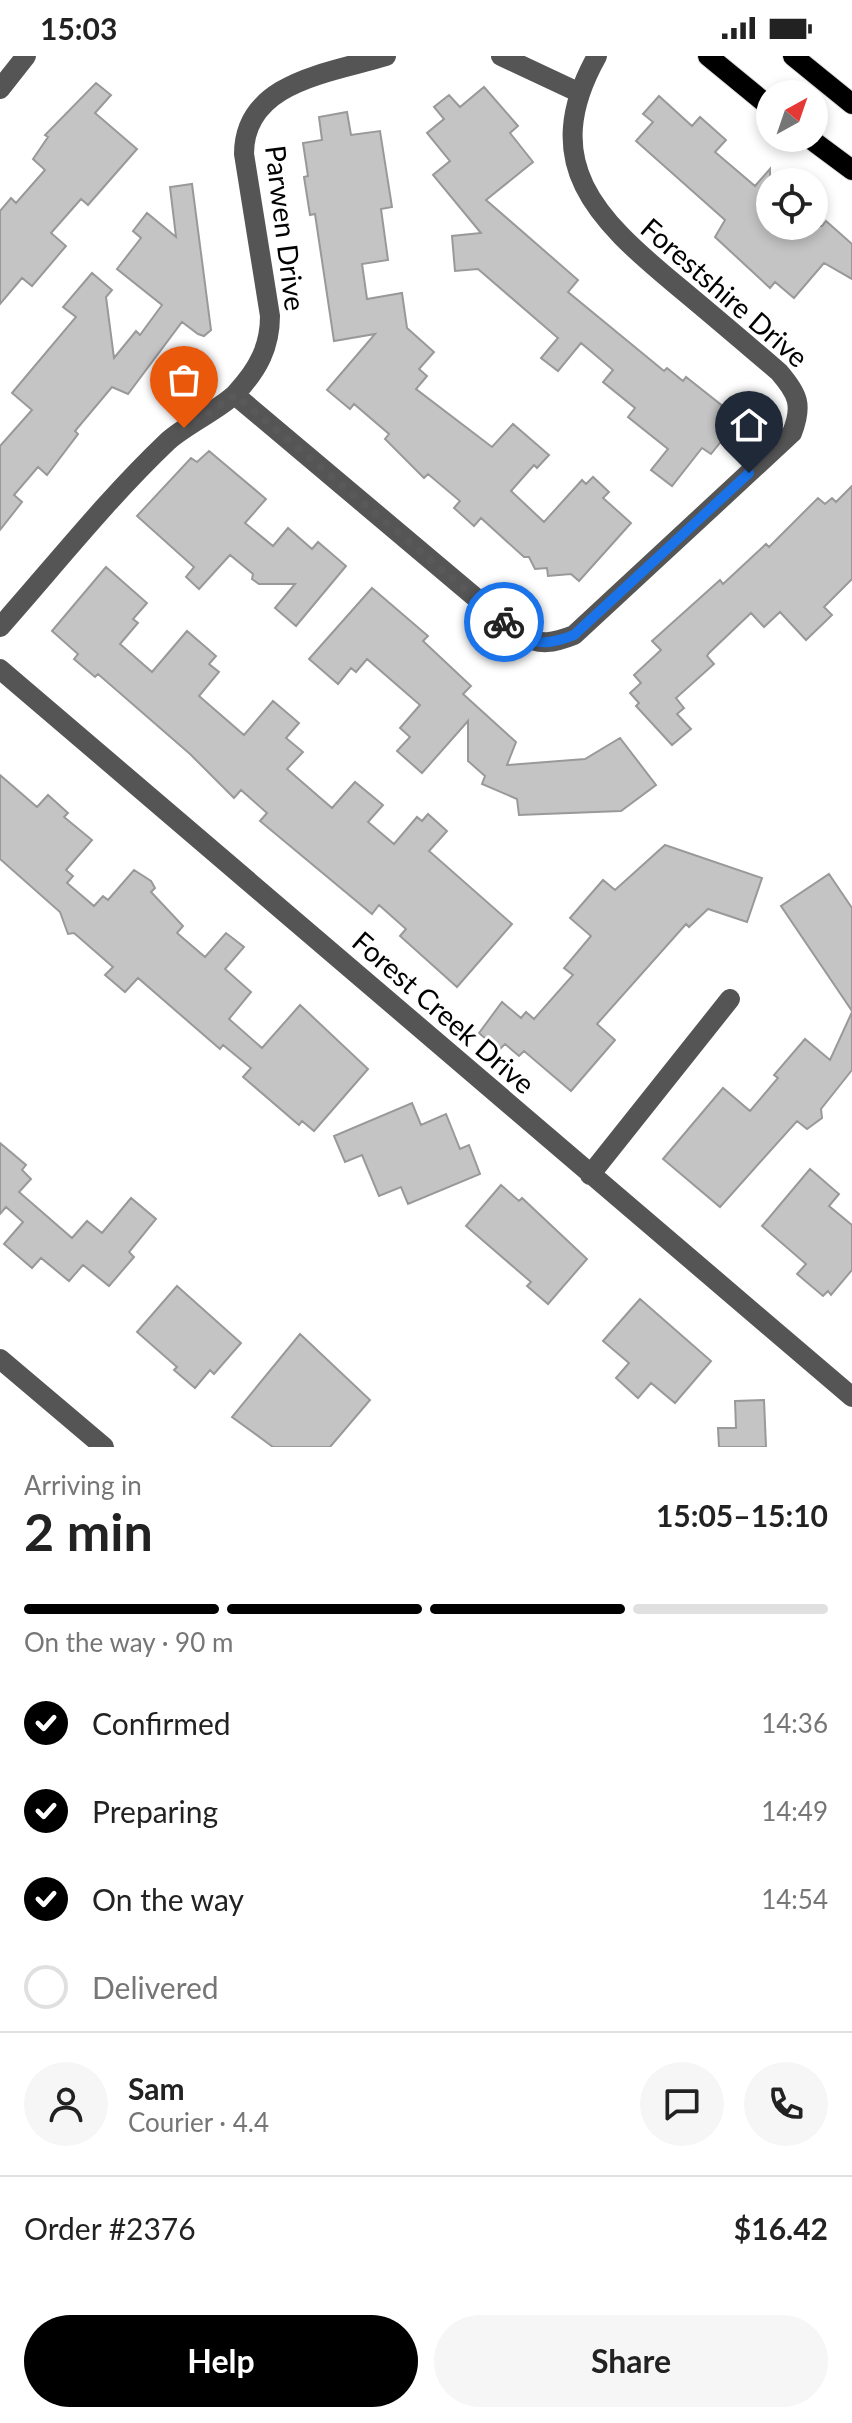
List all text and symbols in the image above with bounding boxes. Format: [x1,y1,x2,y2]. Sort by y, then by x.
text: 15:03 [40,10,117,46]
north arrow [756,80,828,152]
map controls [756,80,828,240]
street label: Parwen Drive [259,143,313,313]
button: locate [756,168,828,240]
street label: Forestshire Drive [635,210,815,374]
pin [150,346,218,428]
icon: bag [162,358,206,402]
pin [715,391,783,473]
icon: home [727,403,771,447]
courier [464,582,544,662]
icon: bike [482,600,526,644]
street label: Forest Creek Drive [346,924,542,1100]
text: Arriving in [24,1469,142,1501]
text: 15:05–15:10 [656,1497,828,1533]
text: 2 min [24,1500,153,1562]
text: On the way · 90 m [24,1626,233,1658]
icon: check [24,1701,68,1745]
text: Confirmed [92,1705,231,1741]
text: 14:36 [761,1707,828,1739]
icon: check [24,1789,68,1833]
text: Preparing [92,1793,218,1829]
text: 14:49 [761,1795,828,1827]
icon: check [24,1877,68,1921]
text: On the way [92,1881,244,1917]
text: 14:54 [761,1883,828,1915]
text: Delivered [92,1969,219,2005]
button: person [24,2062,108,2146]
button: chat [640,2062,724,2146]
button: phone [744,2062,828,2146]
text: Sam [128,2070,185,2106]
text: Courier · 4.4 [128,2106,269,2138]
text: Order #2376 [24,2210,196,2246]
text: $16.42 [734,2210,828,2246]
button: Help [24,2315,418,2407]
button: Share [434,2315,828,2407]

